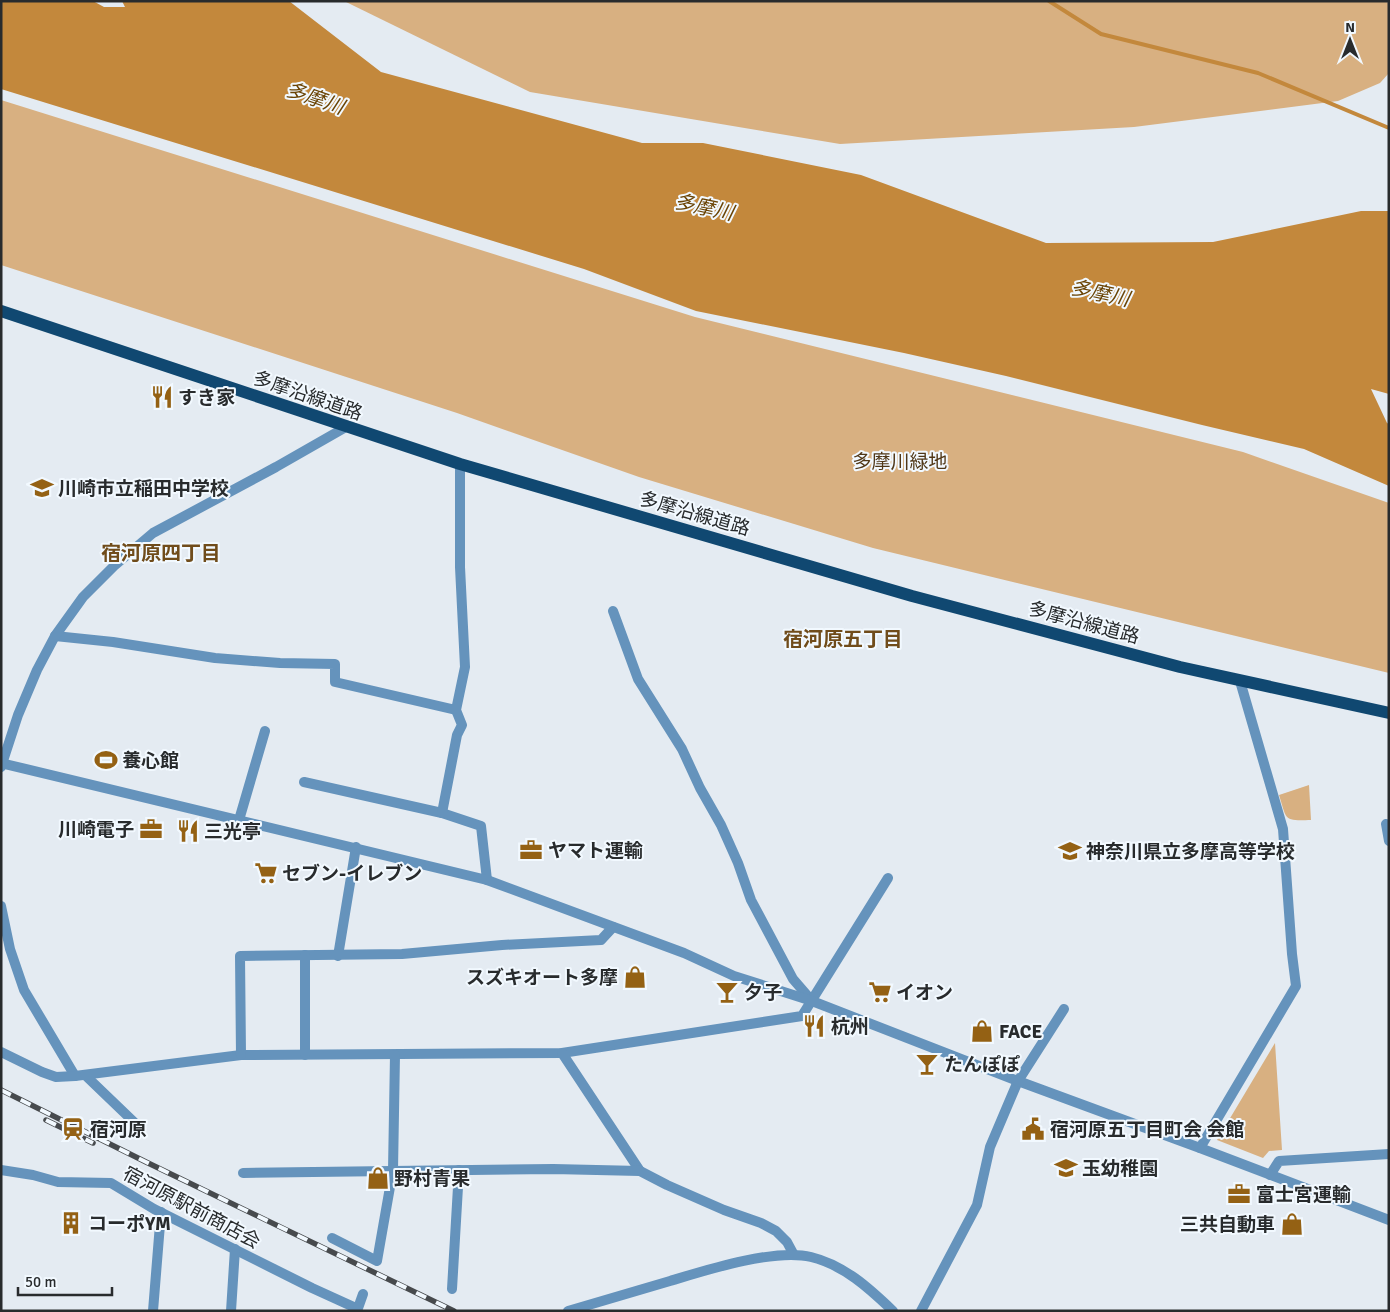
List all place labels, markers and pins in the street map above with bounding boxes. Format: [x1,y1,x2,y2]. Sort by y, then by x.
restaurant icon: すき家 [149,384,175,410]
place label: すき家 [178,386,235,410]
school or university icon: 川崎市立稲田中学校 [29,475,55,501]
place label: 川崎市立稲田中学校 [58,477,229,501]
sports icon: 養心館 [93,747,119,773]
place label: 養心館 [122,749,179,773]
office icon: 川崎電子 [138,816,164,842]
place label: 川崎電子 [58,818,134,842]
restaurant icon: 三光亭 [175,818,201,844]
place label: 三光亭 [204,820,261,844]
office icon: ヤマト運輸 [518,837,544,863]
school or university icon: 神奈川県立多摩高等学校 [1057,838,1083,864]
place label: ヤマト運輸 [548,839,643,863]
place label: 神奈川県立多摩高等学校 [1086,840,1295,864]
supermarket icon: セブン-イレブン [253,860,279,886]
place label: セブン-イレブン [282,862,422,886]
shop icon: スズキオート多摩 [622,964,648,990]
place label: スズキオート多摩 [466,966,618,990]
bar icon: 夕子 [714,979,740,1005]
supermarket icon: イオン [867,979,893,1005]
place label: 夕子 [744,981,782,1005]
place label: イオン [896,981,953,1005]
restaurant icon: 杭州 [801,1013,827,1039]
place label: 杭州 [831,1015,869,1039]
shop icon: FACE [969,1018,995,1044]
place label: FACE [999,1020,1042,1044]
bar icon: たんぽぽ [914,1051,940,1077]
place label: たんぽぽ [944,1053,1020,1077]
station icon: 宿河原 [60,1116,86,1142]
public building icon: 宿河原五丁目町会 会館 [1020,1116,1046,1142]
place label: 宿河原 [90,1118,147,1142]
place label: 宿河原五丁目町会 会館 [1050,1118,1244,1142]
school or university icon: 玉幼稚園 [1053,1155,1079,1181]
place label: 玉幼稚園 [1082,1157,1158,1181]
shop icon: 野村青果 [365,1165,391,1191]
place label: 野村青果 [394,1167,470,1191]
office icon: 富士宮運輸 [1226,1181,1252,1207]
place label: 富士宮運輸 [1256,1183,1351,1207]
building icon: コーポYM [58,1210,84,1236]
shop icon: 三共自動車 [1279,1211,1305,1237]
place label: コーポYM [88,1212,171,1236]
place label: 三共自動車 [1180,1213,1275,1237]

